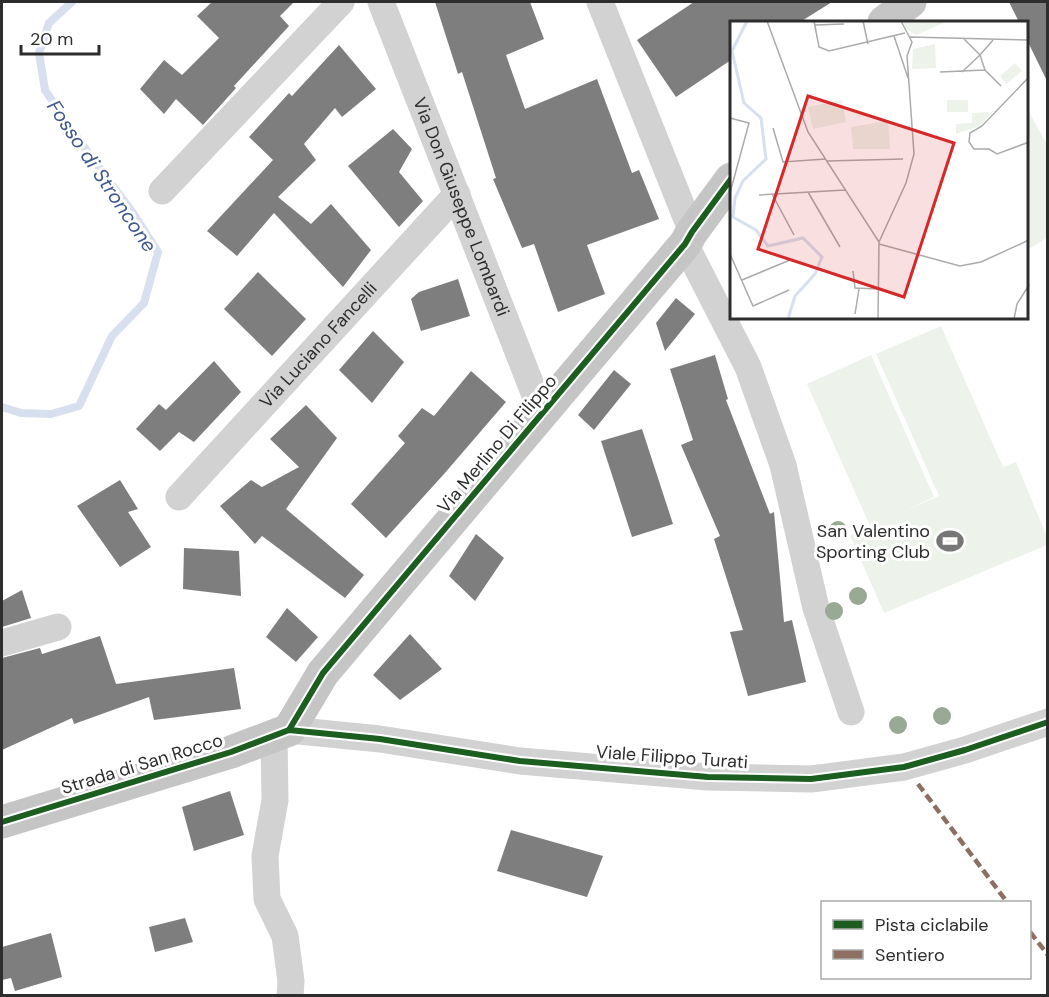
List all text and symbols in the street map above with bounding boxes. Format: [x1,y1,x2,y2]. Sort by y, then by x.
scale bar [21,18,99,56]
inset map [730,21,1028,320]
text: 20 m [30,27,73,51]
street label: Via Don Giuseppe Lombardi [408,94,515,320]
water label: Fosso di Stroncone [41,95,163,257]
street label: Via Luciano Fancelli [254,277,382,413]
street label: Via Merlino Di Filippo [432,370,562,518]
place label: San Valentino Sporting Club [816,519,930,564]
sports icon: San Valentino Sporting Club [935,526,965,556]
street label: Strada di San Rocco [58,728,226,800]
street label: Viale Filippo Turati [595,740,749,774]
legend [821,901,1031,979]
text: Pista ciclabile [875,913,989,937]
text: Sentiero [875,943,945,967]

